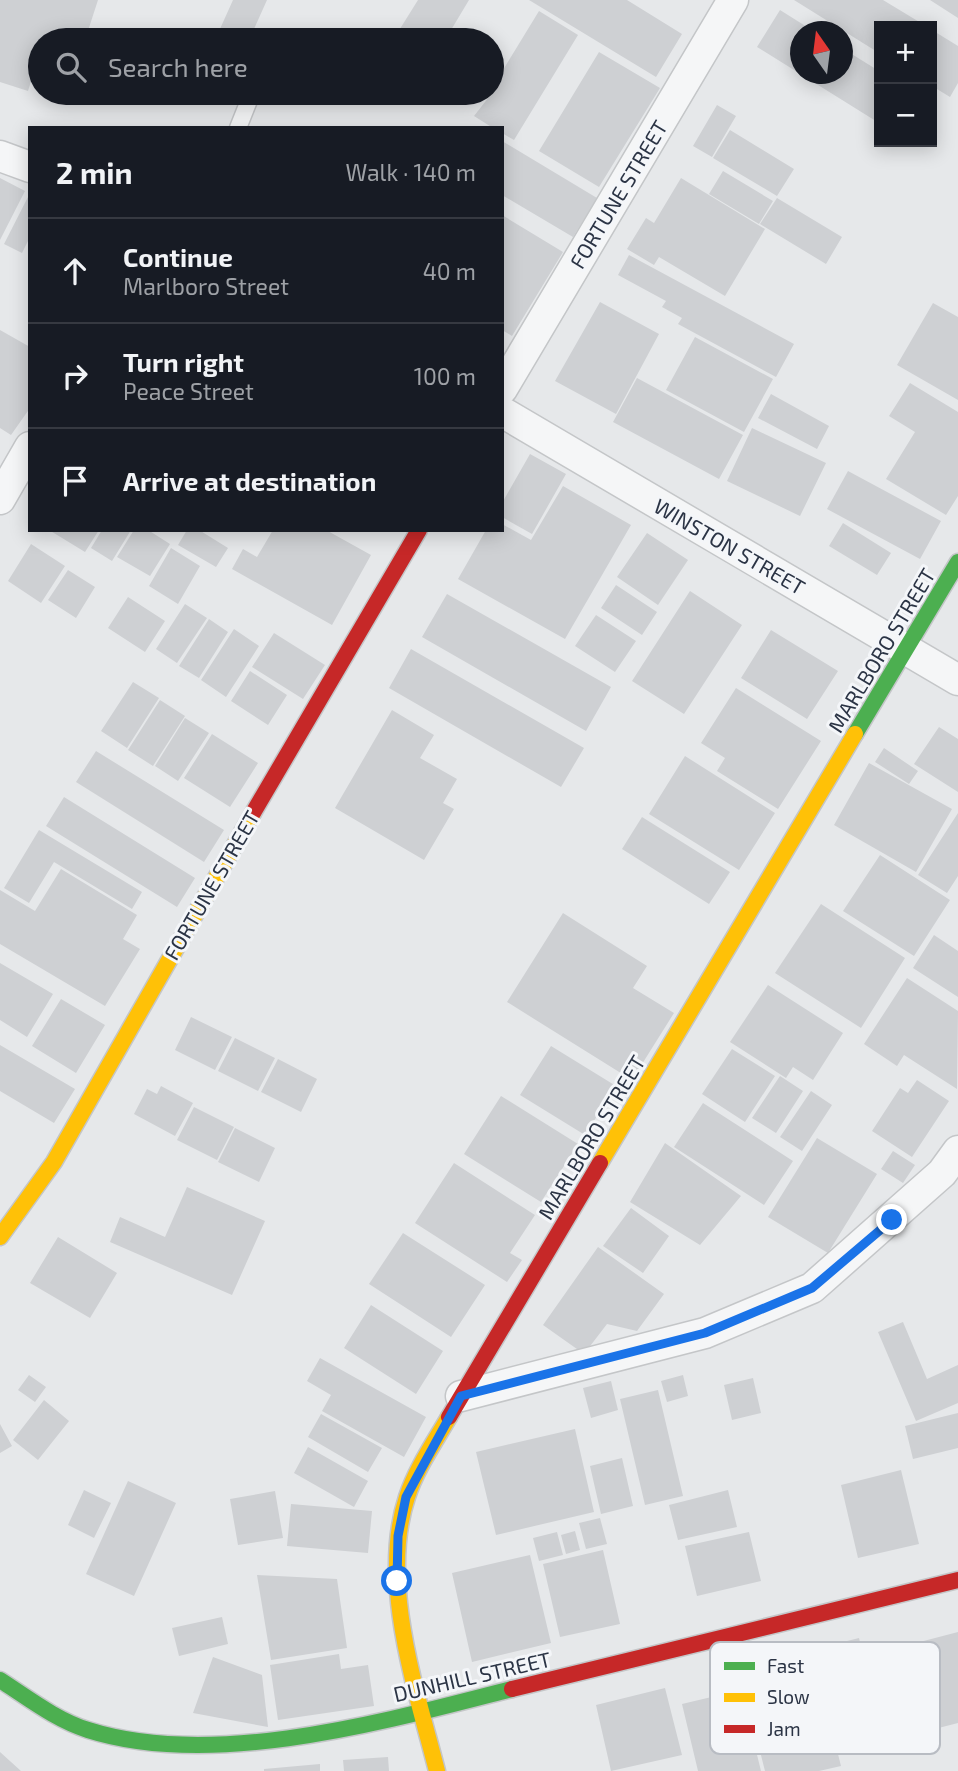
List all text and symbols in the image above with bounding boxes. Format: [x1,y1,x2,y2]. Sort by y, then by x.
north arrow [790,21,853,84]
map controls [874,21,937,147]
button: + [874,21,937,84]
search box [28,28,504,105]
icon: search [52,48,90,86]
text: Search here [108,51,248,82]
button: − [874,84,937,147]
street label: FORTUNE STREET [564,116,672,272]
text: 2 min [56,154,133,190]
text: Walk · 140 m [345,158,476,186]
text: Continue [123,241,233,272]
icon: ahead [56,252,94,290]
text: 40 m [423,257,476,285]
text: Marlboro Street [123,272,289,300]
text: Turn right [123,346,244,377]
icon: right [56,357,94,395]
text: 100 m [414,362,476,390]
text: Peace Street [123,377,254,405]
icon: arrive [56,462,94,500]
text: Arrive at destination [123,465,376,496]
street label: WINSTON STREET [650,493,810,599]
street label: MARLBORO STREET [822,564,940,736]
street label: FORTUNE STREET [158,806,264,964]
street label: MARLBORO STREET [532,1051,650,1223]
route end [876,1204,907,1235]
route start [381,1565,412,1596]
legend [710,1642,940,1754]
street label: DUNHILL STREET [391,1646,553,1706]
text: Fast [767,1654,804,1677]
text: Slow [767,1685,810,1708]
text: Jam [767,1717,801,1740]

